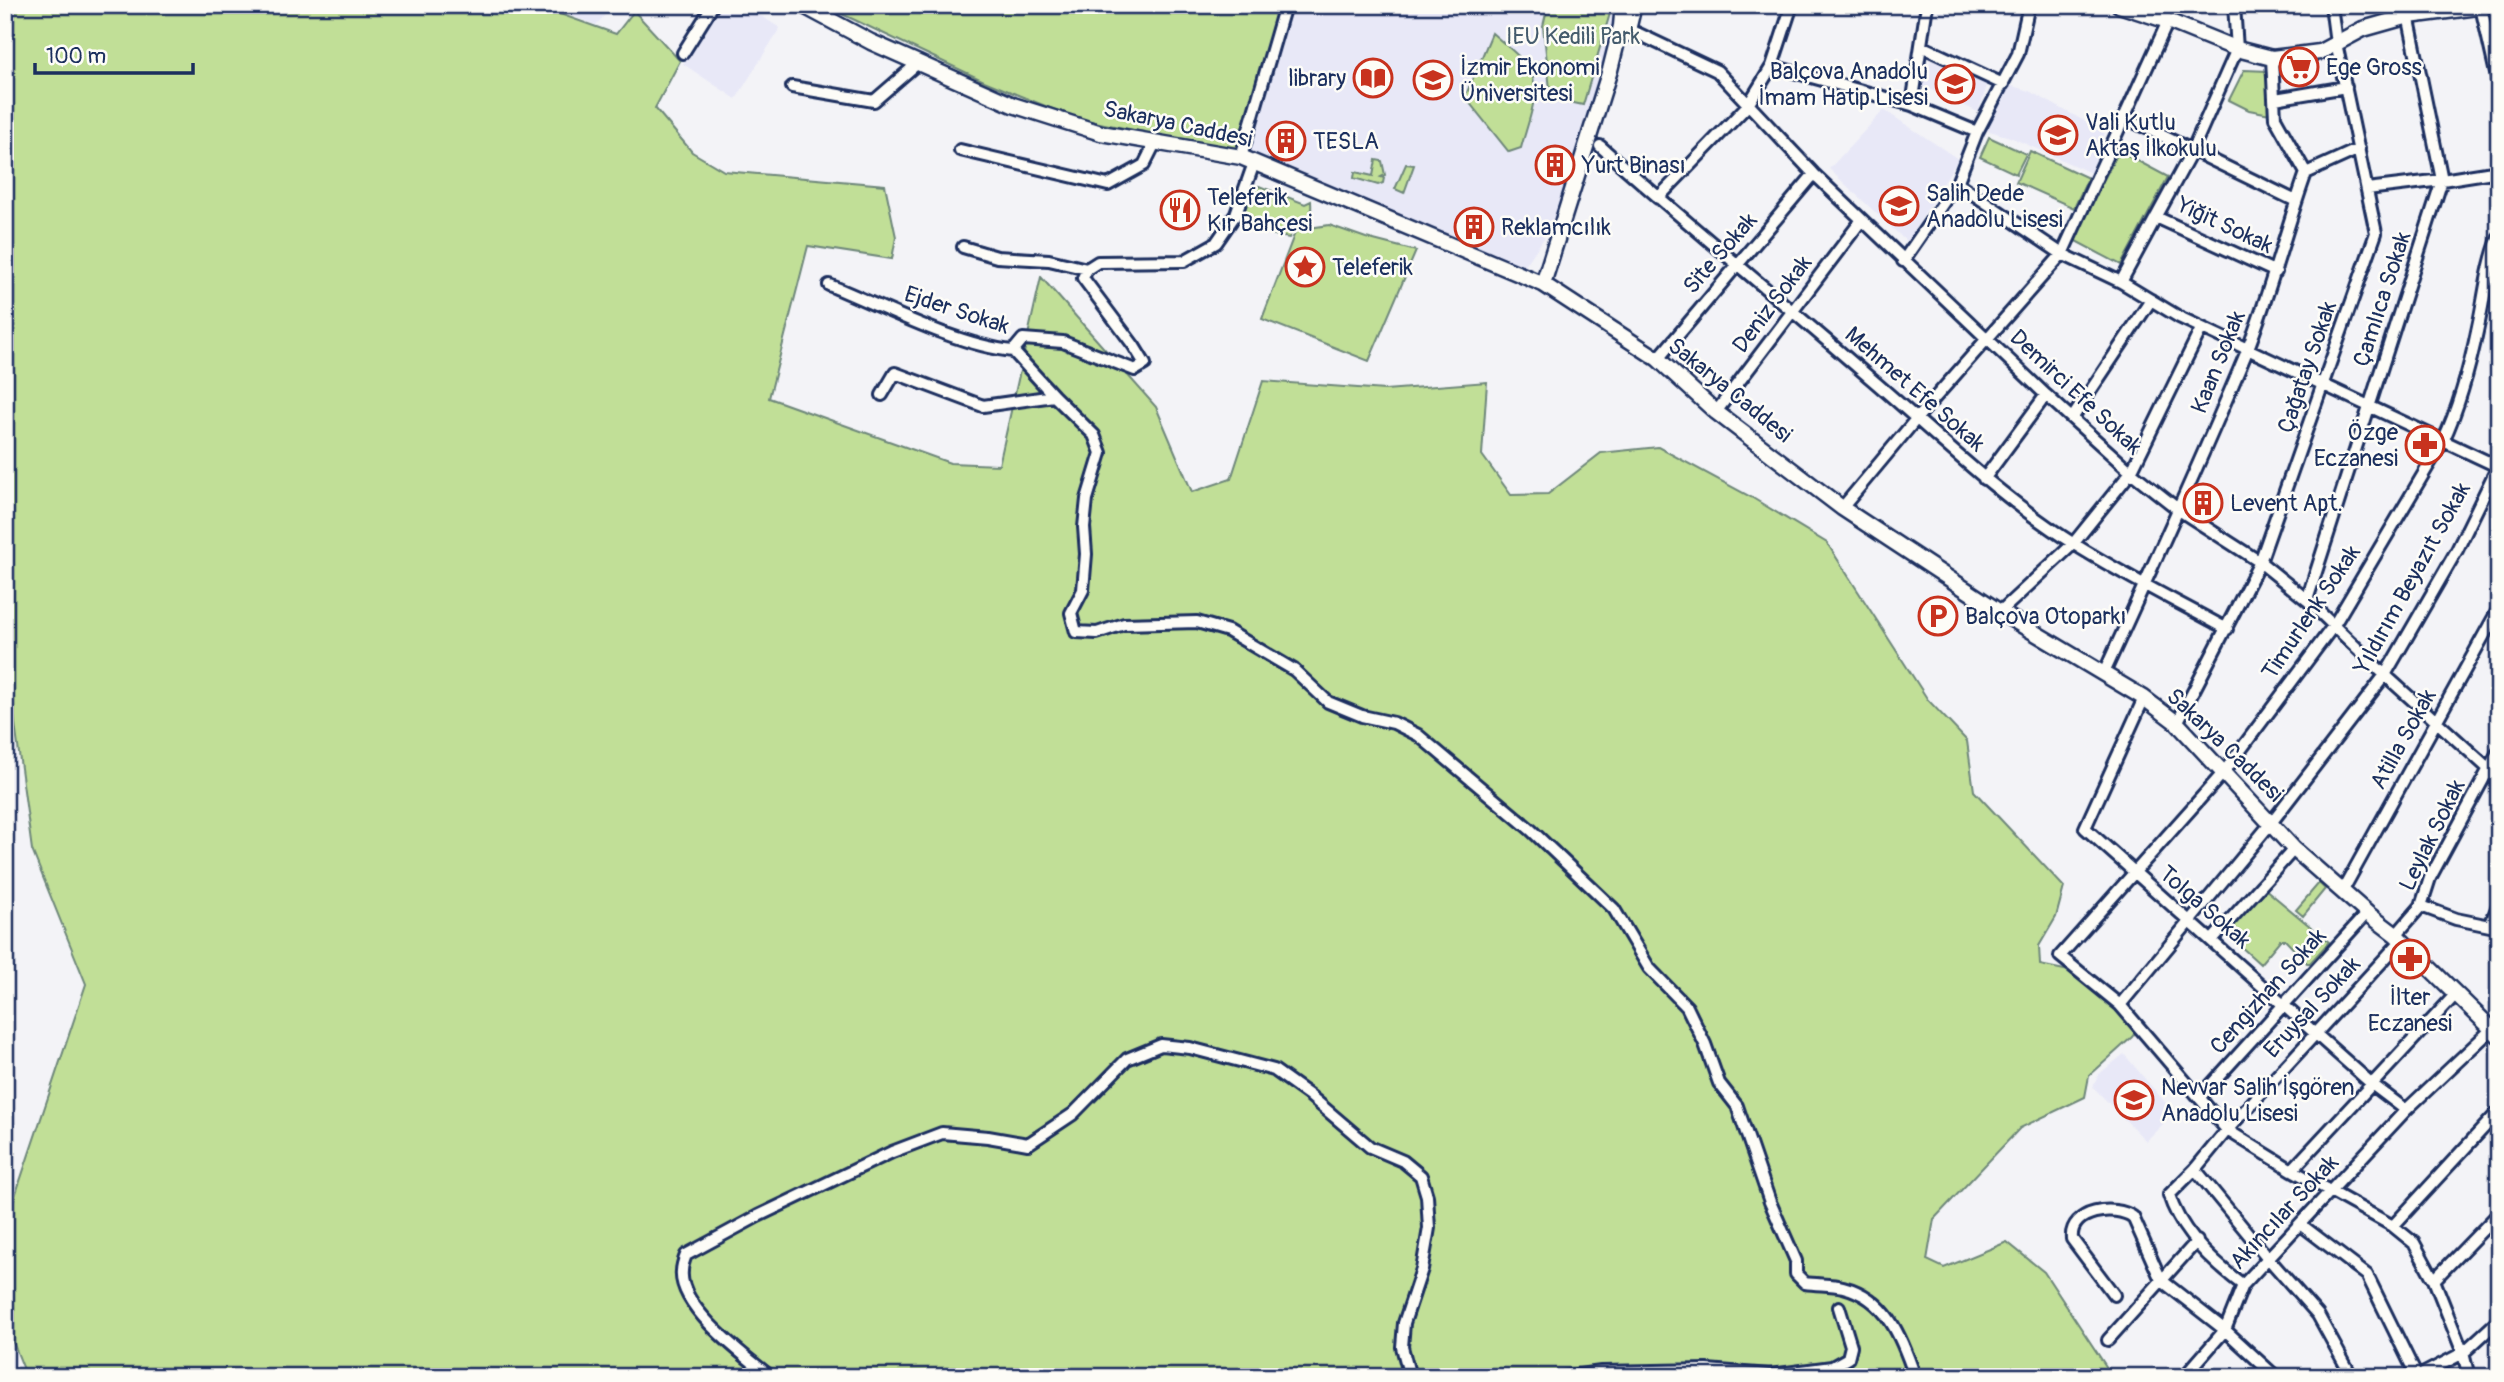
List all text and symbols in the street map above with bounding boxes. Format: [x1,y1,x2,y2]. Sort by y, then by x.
park label: IEU Kedili Park [1506,22,1640,51]
scale bar [35,32,192,76]
text: 100 m [46,43,106,70]
supermarket icon: Ege Gross [2278,46,2320,88]
place label: İzmir Ekonomi Üniversitesi [1460,53,1600,108]
place label: Ege Gross [2326,53,2422,82]
library icon: library [1352,57,1394,99]
place label: Balçova Anadolu İmam Hatip Lisesi [1758,57,1928,112]
school or university icon: İzmir Ekonomi Üniversitesi [1412,59,1454,101]
school or university icon: Balçova Anadolu İmam Hatip Lisesi [1934,63,1976,105]
place label: library [1288,64,1346,93]
street label: Sakarya Caddesi [1101,94,1255,154]
place label: Vali Kutlu Aktaş İlkokulu [2085,108,2217,163]
school or university icon: Vali Kutlu Aktaş İlkokulu [2037,114,2079,156]
building icon: TESLA [1265,120,1307,162]
place label: TESLA [1313,127,1379,156]
building icon: Yurt Binası [1534,144,1576,186]
place label: Yurt Binası [1581,151,1686,180]
place label: Salih Dede Anadolu Lisesi [1926,179,2063,234]
place label: Teleferik Kır Bahçesi [1207,183,1312,238]
school or university icon: Salih Dede Anadolu Lisesi [1878,185,1920,227]
restaurant icon: Teleferik Kır Bahçesi [1159,189,1201,231]
street label: Yiğit Sokak [2171,190,2278,260]
building icon: Reklamcılık [1453,206,1495,248]
street label: Site Sokak [1677,206,1764,300]
place label: Reklamcılık [1501,213,1611,242]
street label: Çamlıca Sokak [2347,227,2418,370]
place icon: Teleferik [1284,246,1326,288]
street label: Deniz Sokak [1726,249,1818,359]
place label: Teleferik [1332,253,1413,282]
street label: Ejder Sokak [901,279,1014,341]
street label: Çağatay Sokak [2271,297,2343,437]
street label: Kaan Sokak [2184,306,2252,418]
street label: Mehmet Efe Sokak [1839,320,1991,458]
street label: Demirci Efe Sokak [2004,323,2149,461]
street label: Sakarya Caddesi [1662,331,1798,449]
place label: Özge Eczanesi [2314,418,2399,473]
pharmacy icon: Özge Eczanesi [2404,424,2446,466]
street label: Yıldırım Beyazıt Sokak [2347,476,2477,680]
building icon: Levent Apt. [2182,482,2224,524]
place label: Levent Apt. [2230,489,2343,518]
street label: Timurlenk Sokak [2255,539,2367,685]
parking icon: Balçova Otoparkı [1917,595,1959,637]
place label: Balçova Otoparkı [1965,602,2126,631]
street label: Sakarya Caddesi [2160,682,2290,808]
street label: Atilla Sokak [2364,683,2443,794]
street label: Leylak Sokak [2393,774,2472,896]
street label: Tolga Sokak [2153,859,2257,955]
street label: Cengizhan Sokak [2204,921,2333,1060]
pharmacy icon: İlter Eczanesi [2389,938,2431,980]
street label: Eruysal Sokak [2258,950,2367,1064]
place label: İlter Eczanesi [2368,983,2452,1038]
place label: Nevvar Salih İşgören Anadolu Lisesi [2161,1073,2355,1128]
school or university icon: Nevvar Salih İşgören Anadolu Lisesi [2113,1079,2155,1121]
street label: Akıncılar Sokak [2223,1148,2345,1276]

